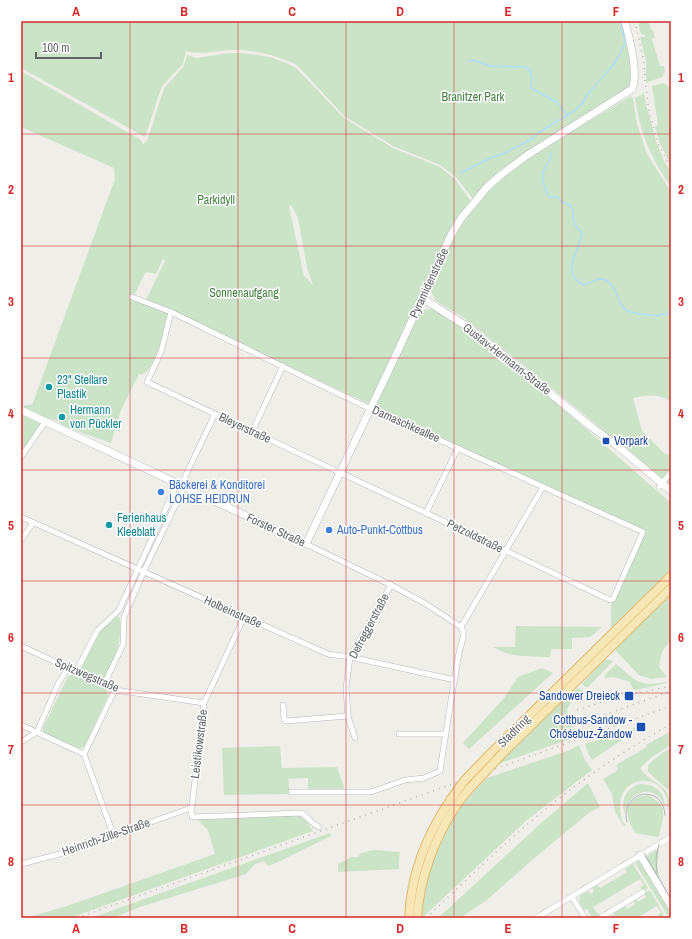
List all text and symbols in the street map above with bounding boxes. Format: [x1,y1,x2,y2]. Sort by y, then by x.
text: A [72,3,80,20]
text: B [180,3,188,20]
text: C [288,3,296,20]
text: D [396,3,404,20]
text: E [504,3,512,20]
text: F [613,3,620,20]
scale bar [36,34,101,60]
text: 100 m [42,40,69,56]
text: 1 [8,69,14,86]
text: 1 [678,69,684,86]
park label: Branitzer Park [442,89,505,105]
text: 2 [8,181,14,198]
text: 2 [678,181,684,198]
park label: Parkidyll [197,192,235,208]
street label: Pyramidenstraße [406,245,452,321]
park label: Sonnenaufgang [209,285,279,301]
text: 3 [8,293,14,310]
text: 3 [678,293,684,310]
street label: Gustav-Hermann-Straße [460,320,554,398]
place label: 23" Stellare Plastik [57,372,108,402]
marker: 23" Stellare Plastik [44,382,54,392]
place label: Hermann von Pückler [70,402,122,432]
street label: Damaschkeallee [370,402,442,446]
text: 4 [8,405,14,422]
text: 4 [678,405,684,422]
street label: Bleyerstraße [216,409,274,447]
marker: Hermann von Pückler [57,412,67,422]
place label: Vorpark [614,433,648,449]
marker: Vorpark [601,436,611,446]
place label: Bäckerei & Konditorei LOHSE HEIDRUN [169,477,265,507]
marker: Bäckerei & Konditorei LOHSE HEIDRUN [156,487,166,497]
street label: Forster Straße [244,509,308,551]
place label: Ferienhaus Kleeblatt [117,510,166,540]
street label: Petzoldstraße [444,516,506,556]
text: 5 [8,517,14,534]
text: 5 [678,517,684,534]
marker: Ferienhaus Kleeblatt [104,520,114,530]
place label: Auto-Punkt-Cottbus [336,522,423,538]
marker: Auto-Punkt-Cottbus [324,525,334,535]
street label: Defreggerstraße [345,591,393,661]
street label: Holbeinstraße [202,592,264,632]
text: 6 [8,629,14,646]
text: 6 [678,629,684,646]
street label: Spitzwegstraße [52,654,122,696]
place label: Sandower Dreieck [539,688,620,704]
marker: Sandower Dreieck [623,690,635,702]
street label: Leistikowstraße [187,709,211,779]
street label: Stadtring [494,711,534,751]
place label: Cottbus-Sandow - Chóśebuz-Žandow [549,712,633,742]
marker: Cottbus-Sandow - Chóśebuz-Žandow [635,721,647,733]
text: 7 [8,741,14,758]
text: 7 [678,741,684,758]
street label: Heinrich-Zille-Straße [60,814,152,860]
text: 8 [8,853,14,870]
text: 8 [678,853,684,870]
text: A [72,920,80,937]
text: B [180,920,188,937]
text: C [288,920,296,937]
text: D [396,920,404,937]
text: E [504,920,512,937]
text: F [613,920,620,937]

